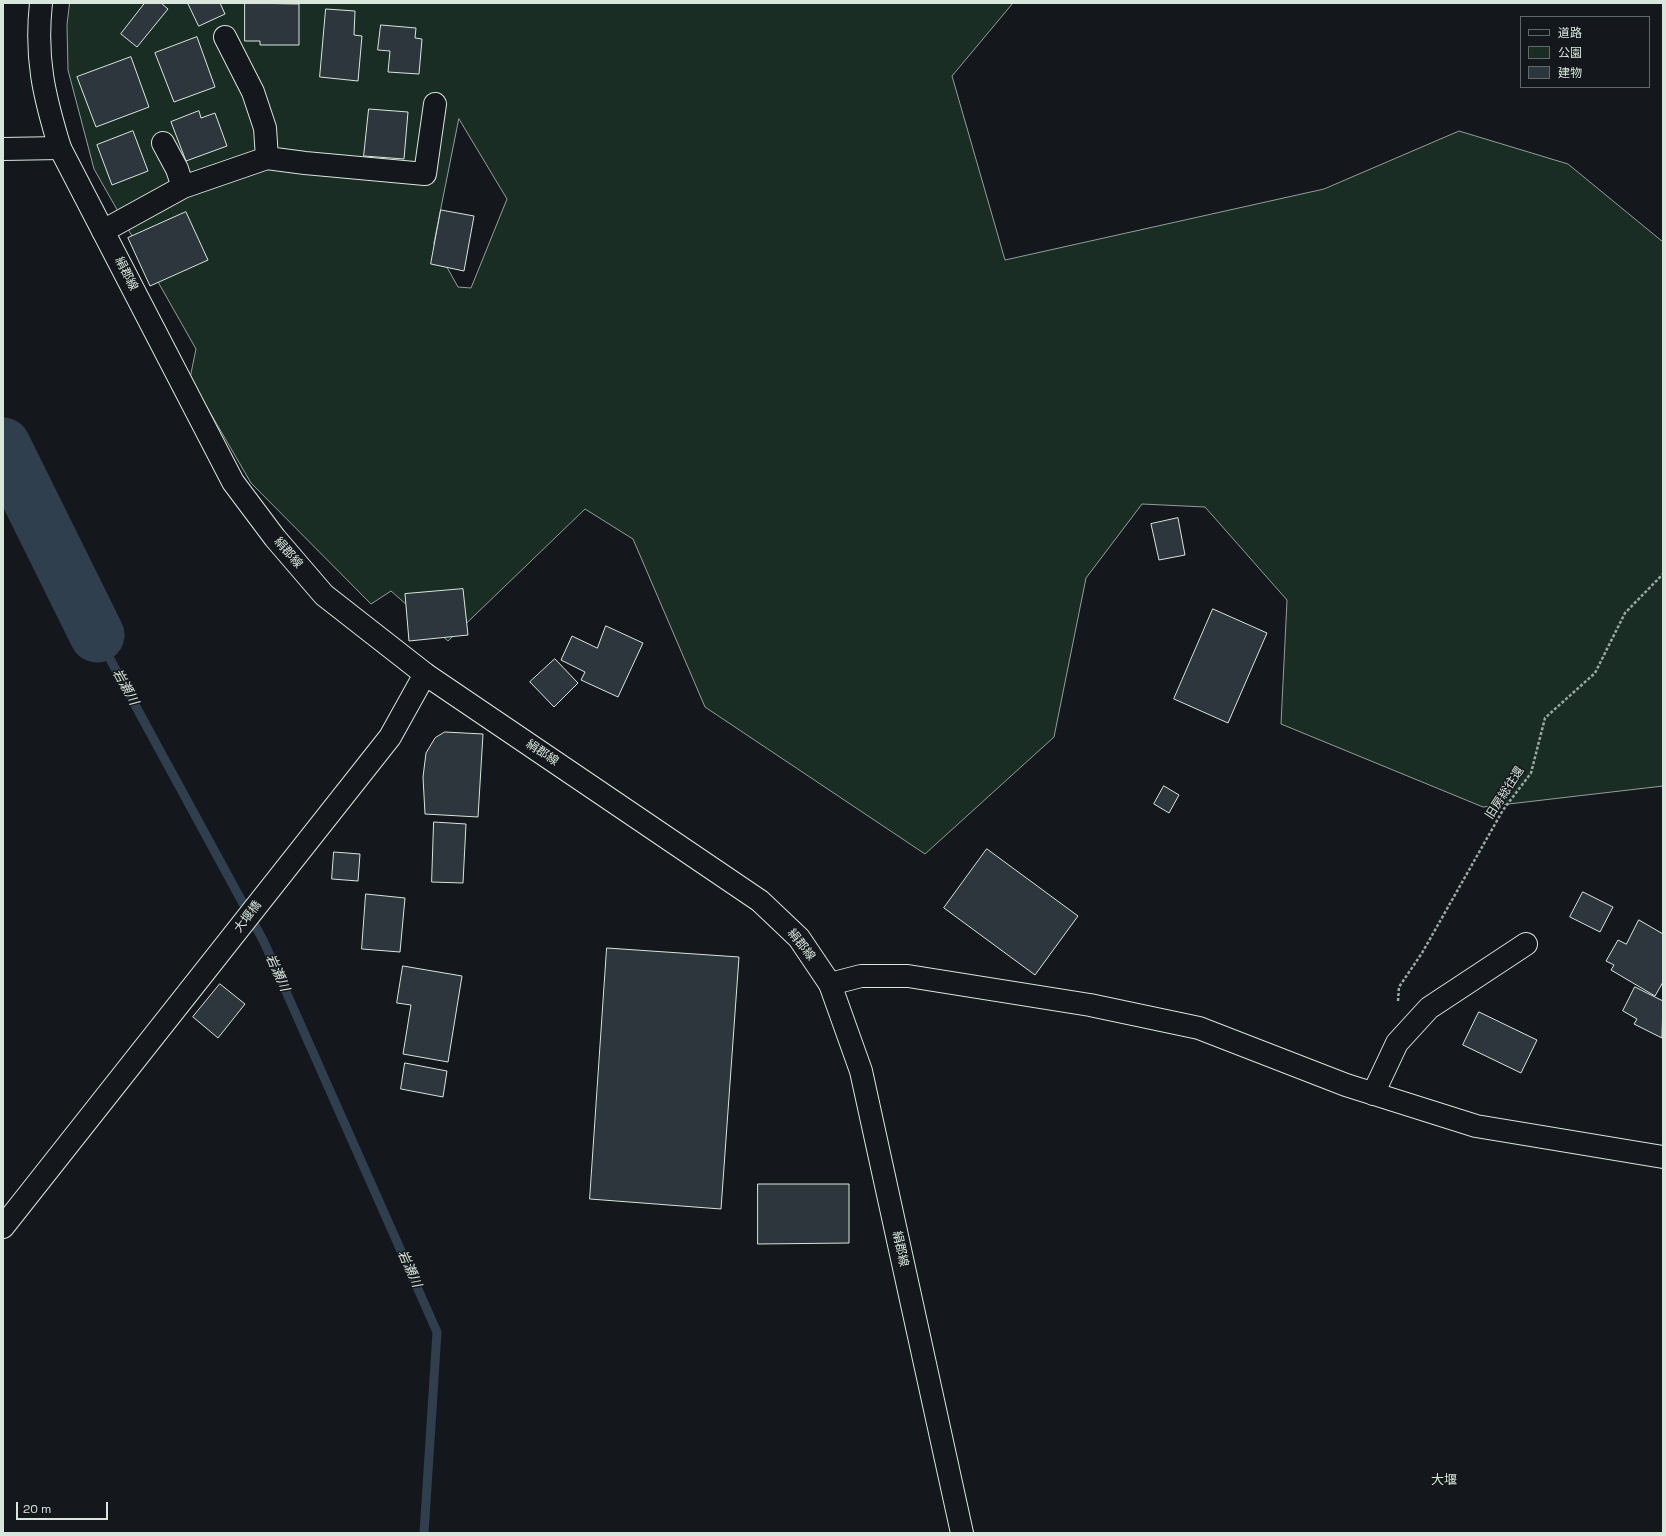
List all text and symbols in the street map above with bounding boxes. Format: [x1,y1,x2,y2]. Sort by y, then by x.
legend [1520,16,1650,88]
text: 道路 [1558,25,1582,41]
text: 公園 [1558,45,1582,61]
text: 建物 [1558,65,1582,81]
street label: 絹郡線 [111,255,141,293]
street label: 絹郡線 [271,535,305,571]
water label: 岩瀬川 [109,666,141,708]
street label: 絹郡線 [523,737,561,769]
street label: 旧房総往還 [1483,764,1527,822]
street label: 大堰橋 [231,898,265,936]
street label: 絹郡線 [784,926,818,964]
water label: 岩瀬川 [262,952,292,994]
street label: 絹郡線 [889,1230,911,1268]
water label: 岩瀬川 [394,1248,424,1290]
district label: 大堰 [1431,1472,1457,1488]
scale bar [18,1494,110,1520]
text: 20 m [23,1501,51,1517]

